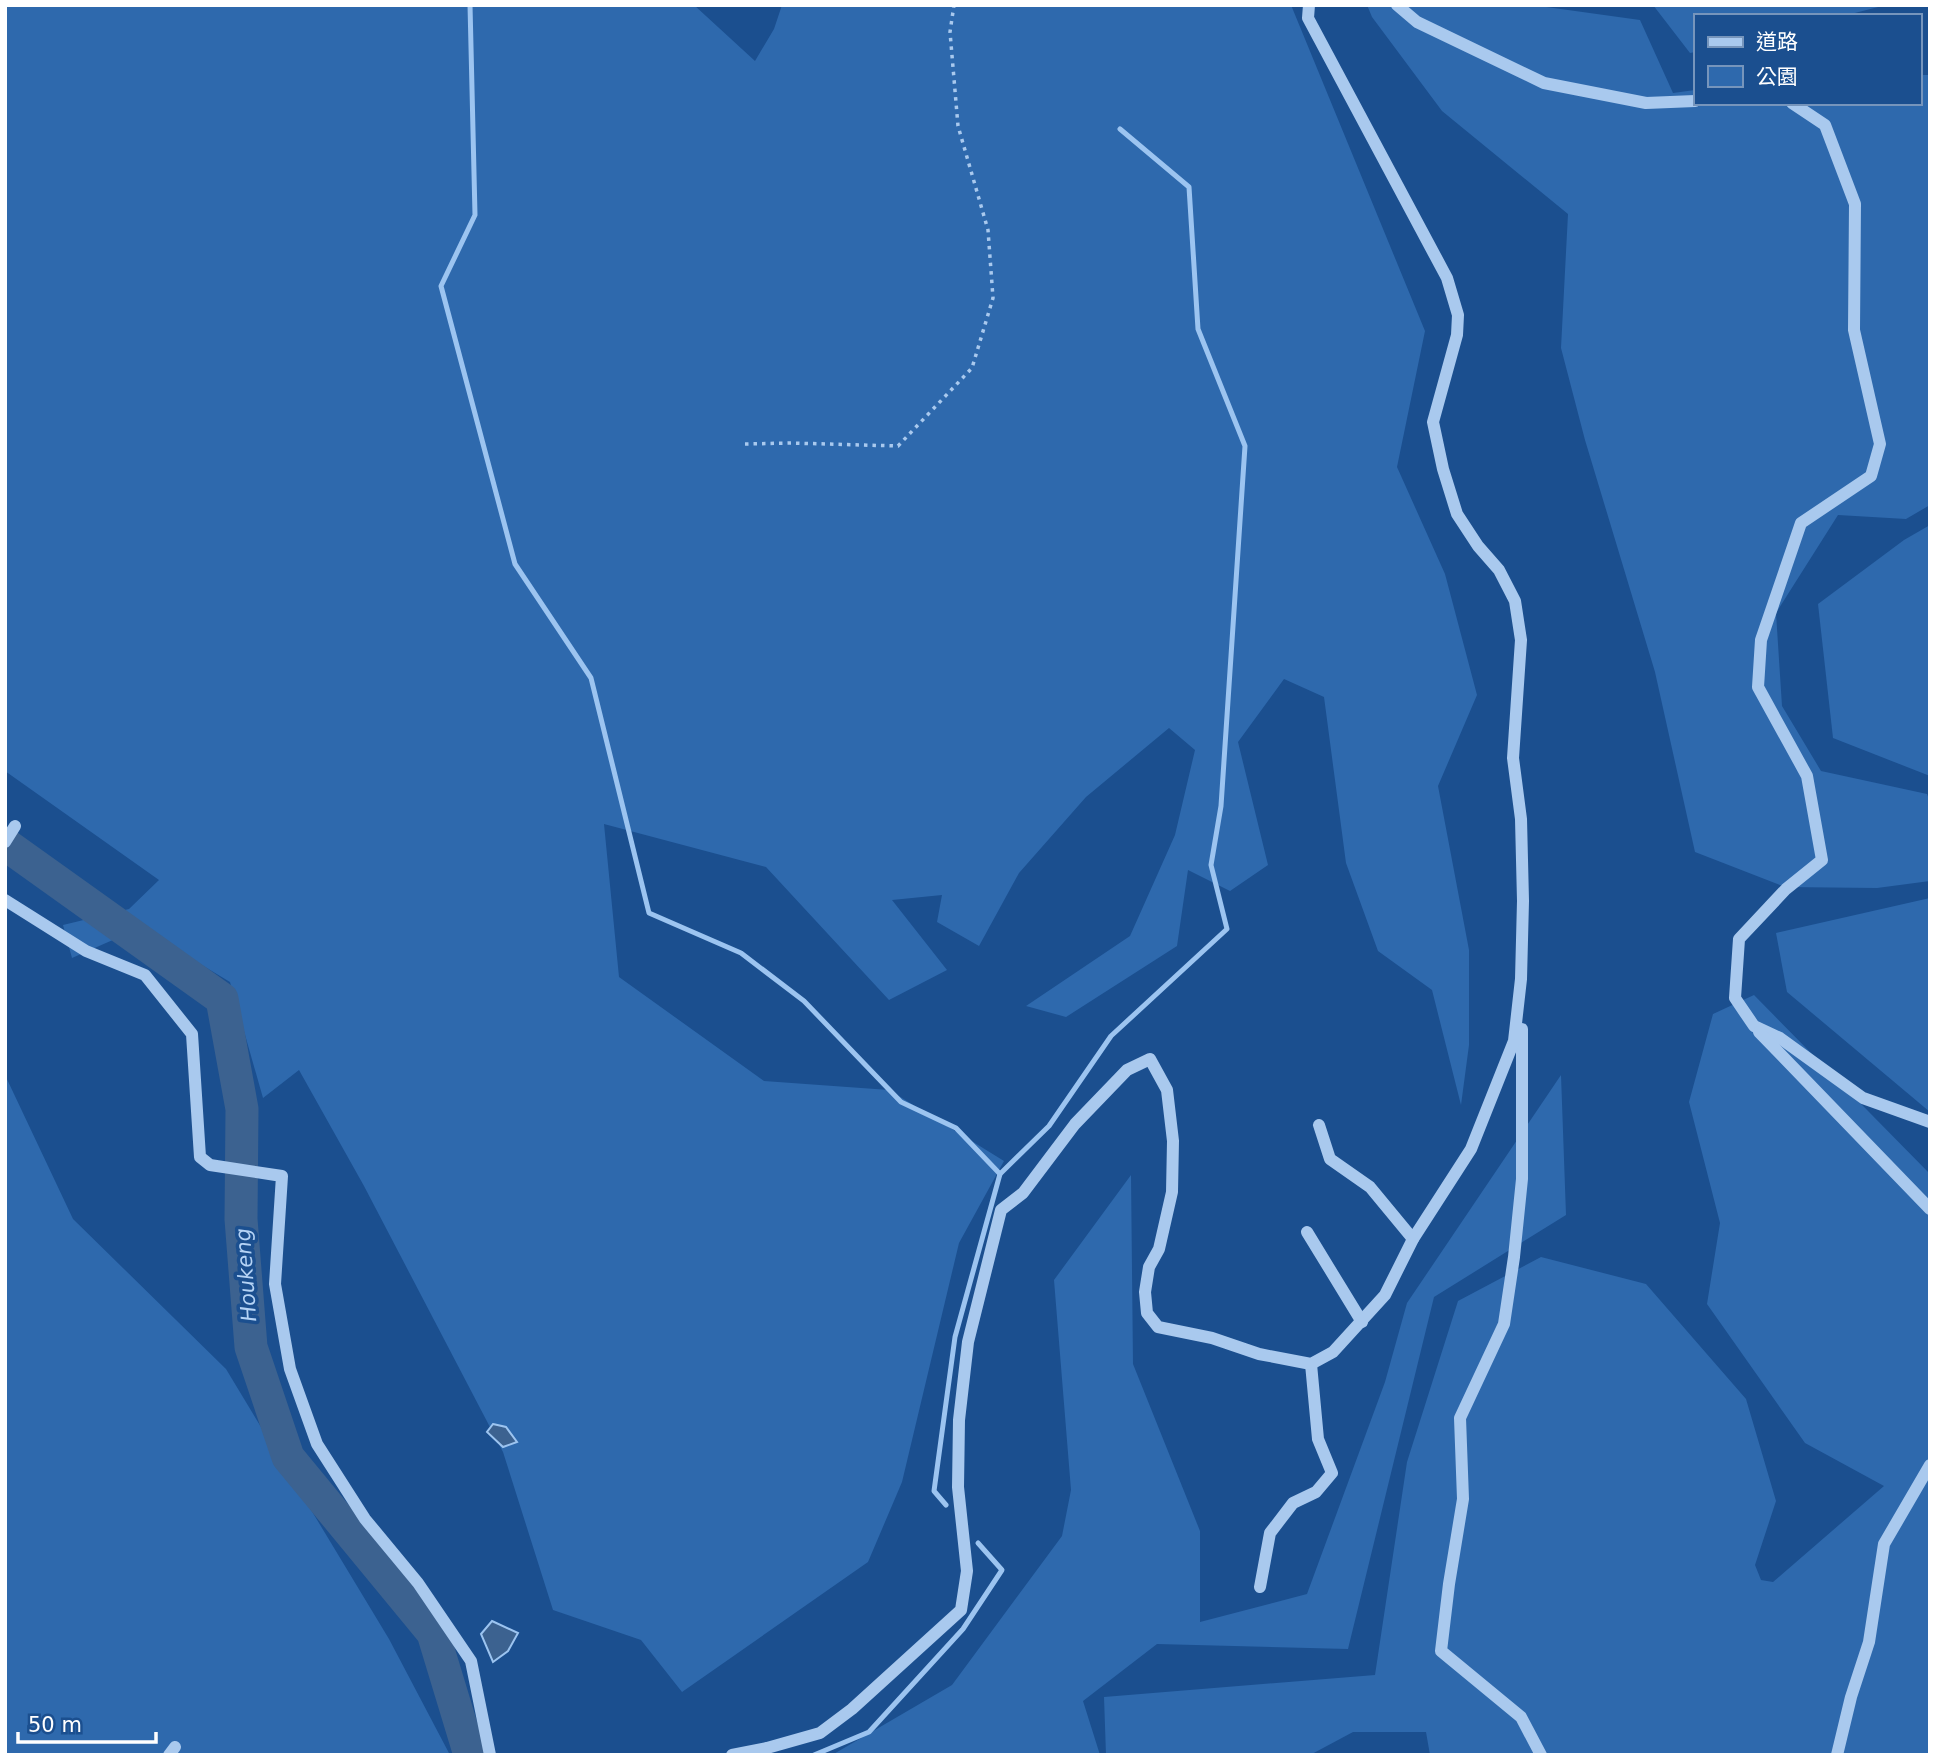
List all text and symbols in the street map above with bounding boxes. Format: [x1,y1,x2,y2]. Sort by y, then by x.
legend [1694,14,1921,105]
text: 道路 [1756,30,1798,54]
text: 公園 [1756,65,1798,89]
water label: Houkeng [231,1227,261,1323]
scale bar [18,1700,156,1744]
text: 50 m [28,1713,82,1737]

